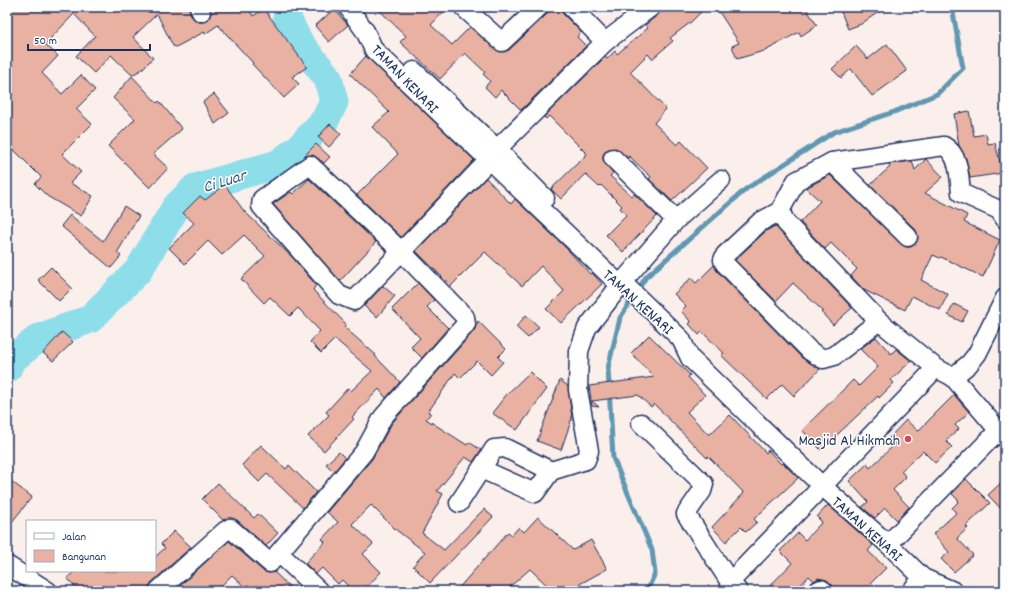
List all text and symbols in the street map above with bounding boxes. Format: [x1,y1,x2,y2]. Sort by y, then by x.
scale bar [28,26,150,52]
text: 50 m [34,33,57,50]
street label: TAMAN KENARI [365,40,443,120]
water label: Ci Luar [200,164,251,201]
street label: TAMAN KENARI [597,265,678,341]
place label: Masjid Al Hikmah [798,430,900,453]
marker: Masjid Al Hikmah [903,434,913,444]
street label: TAMAN KENARI [826,492,907,568]
legend [26,520,156,572]
text: Jalan [62,529,86,546]
text: Bangunan [62,549,106,566]

